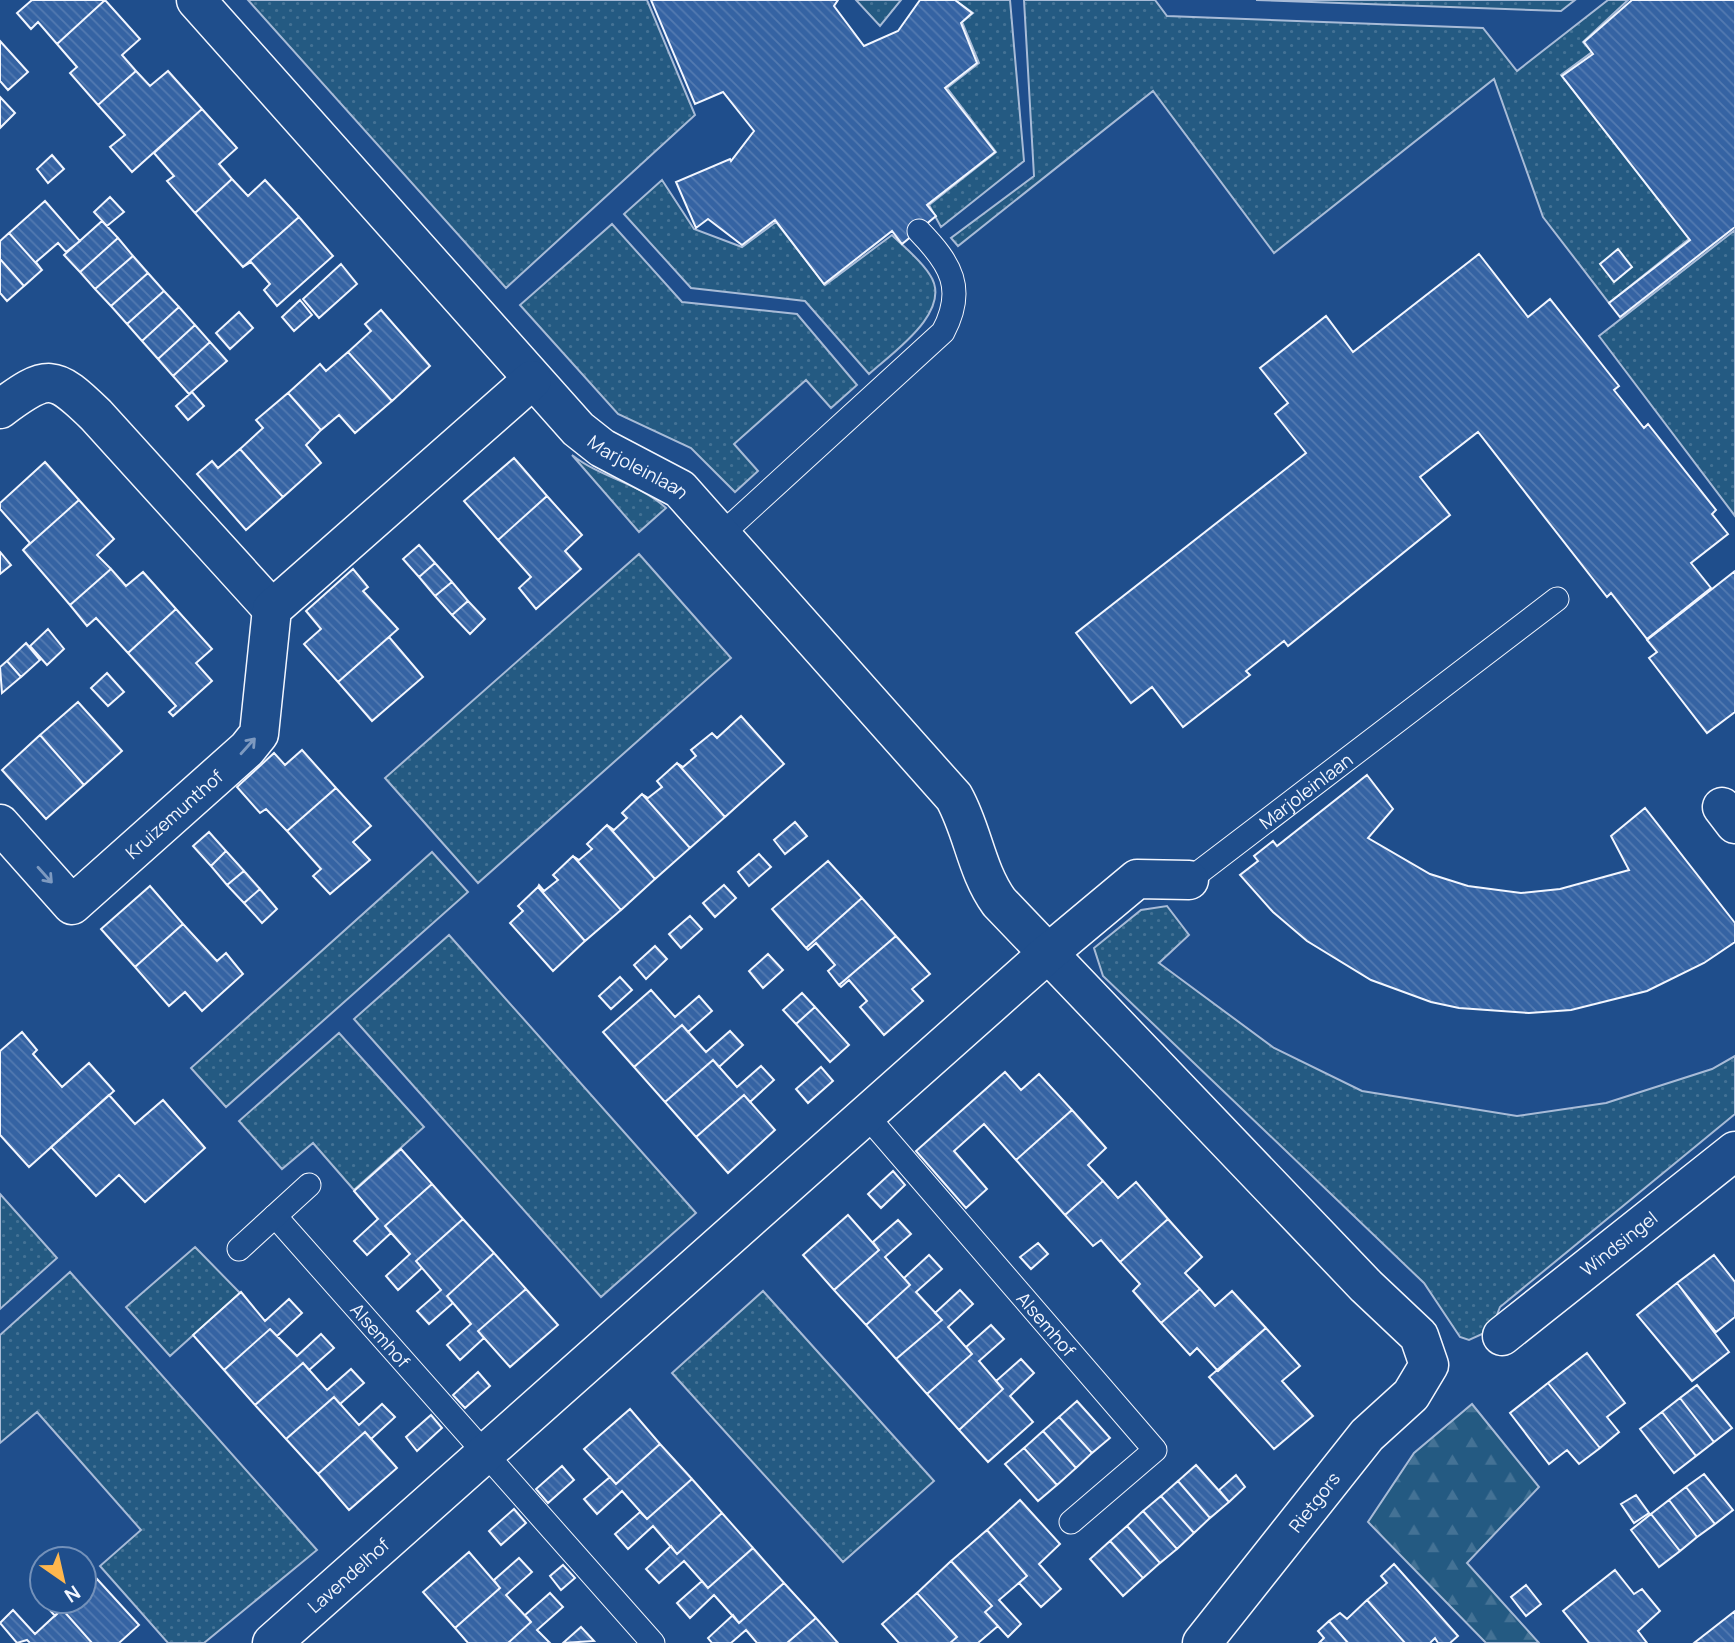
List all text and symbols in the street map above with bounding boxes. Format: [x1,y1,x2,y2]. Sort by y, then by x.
street label: Marjoleinlaan [583,429,695,503]
one-way arrow [240,737,256,755]
street label: Marjoleinlaan [1254,747,1357,834]
street label: Kruizemunthof [120,764,228,864]
one-way arrow [37,866,54,883]
street label: Windsingel [1575,1205,1662,1281]
street label: Alsemhof [1012,1286,1081,1362]
street label: Alsemhof [345,1298,416,1373]
street label: Rietgors [1283,1467,1345,1537]
street label: Lavendelhof [302,1532,395,1618]
north arrow [28,1545,98,1615]
text: N [60,1579,85,1609]

